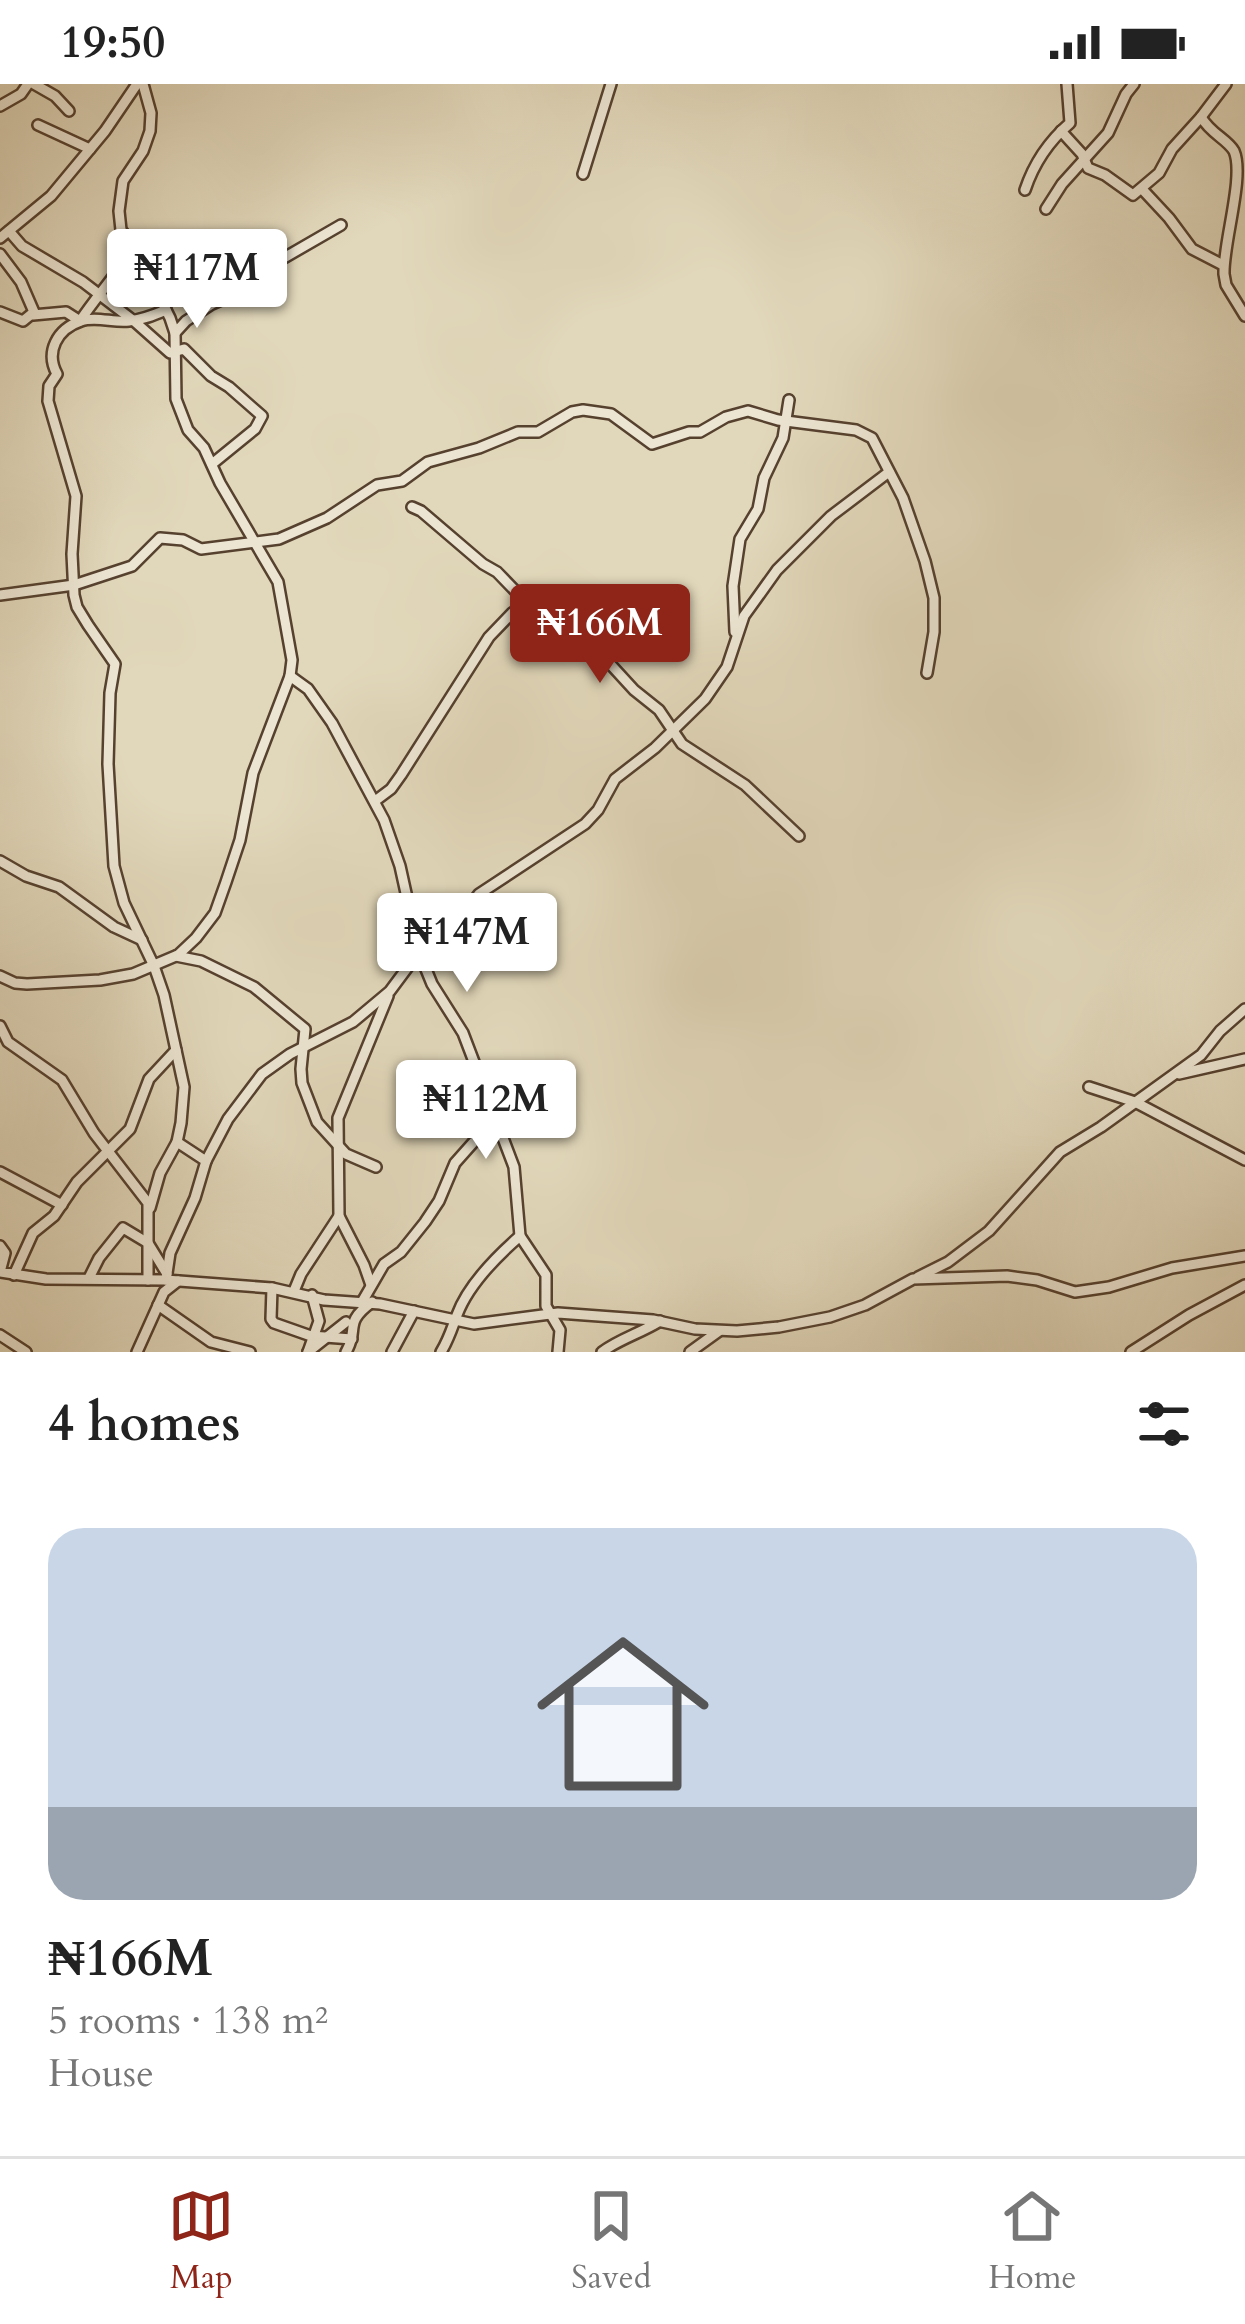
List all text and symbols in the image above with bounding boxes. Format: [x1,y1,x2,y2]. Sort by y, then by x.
text: 19:50 [60,12,165,73]
pin: ₦117M [113,229,281,331]
text: ₦117M [134,241,260,294]
pin: ₦166M [516,584,684,686]
text: ₦166M [537,596,663,649]
pin: ₦147M [383,893,551,995]
text: ₦147M [404,905,530,958]
pin: ₦112M [402,1060,570,1162]
text: ₦112M [423,1072,549,1125]
text: 4 homes [48,1389,240,1459]
icon: filters [1131,1391,1197,1457]
icon: home [515,1606,731,1822]
text: ₦166M [48,1924,213,1994]
text: 5 rooms · 138 m² [48,1994,328,2047]
text: House [48,2047,154,2100]
tab: Map [168,2183,234,2300]
tab: Saved [571,2183,651,2300]
tab: Home [988,2183,1077,2300]

